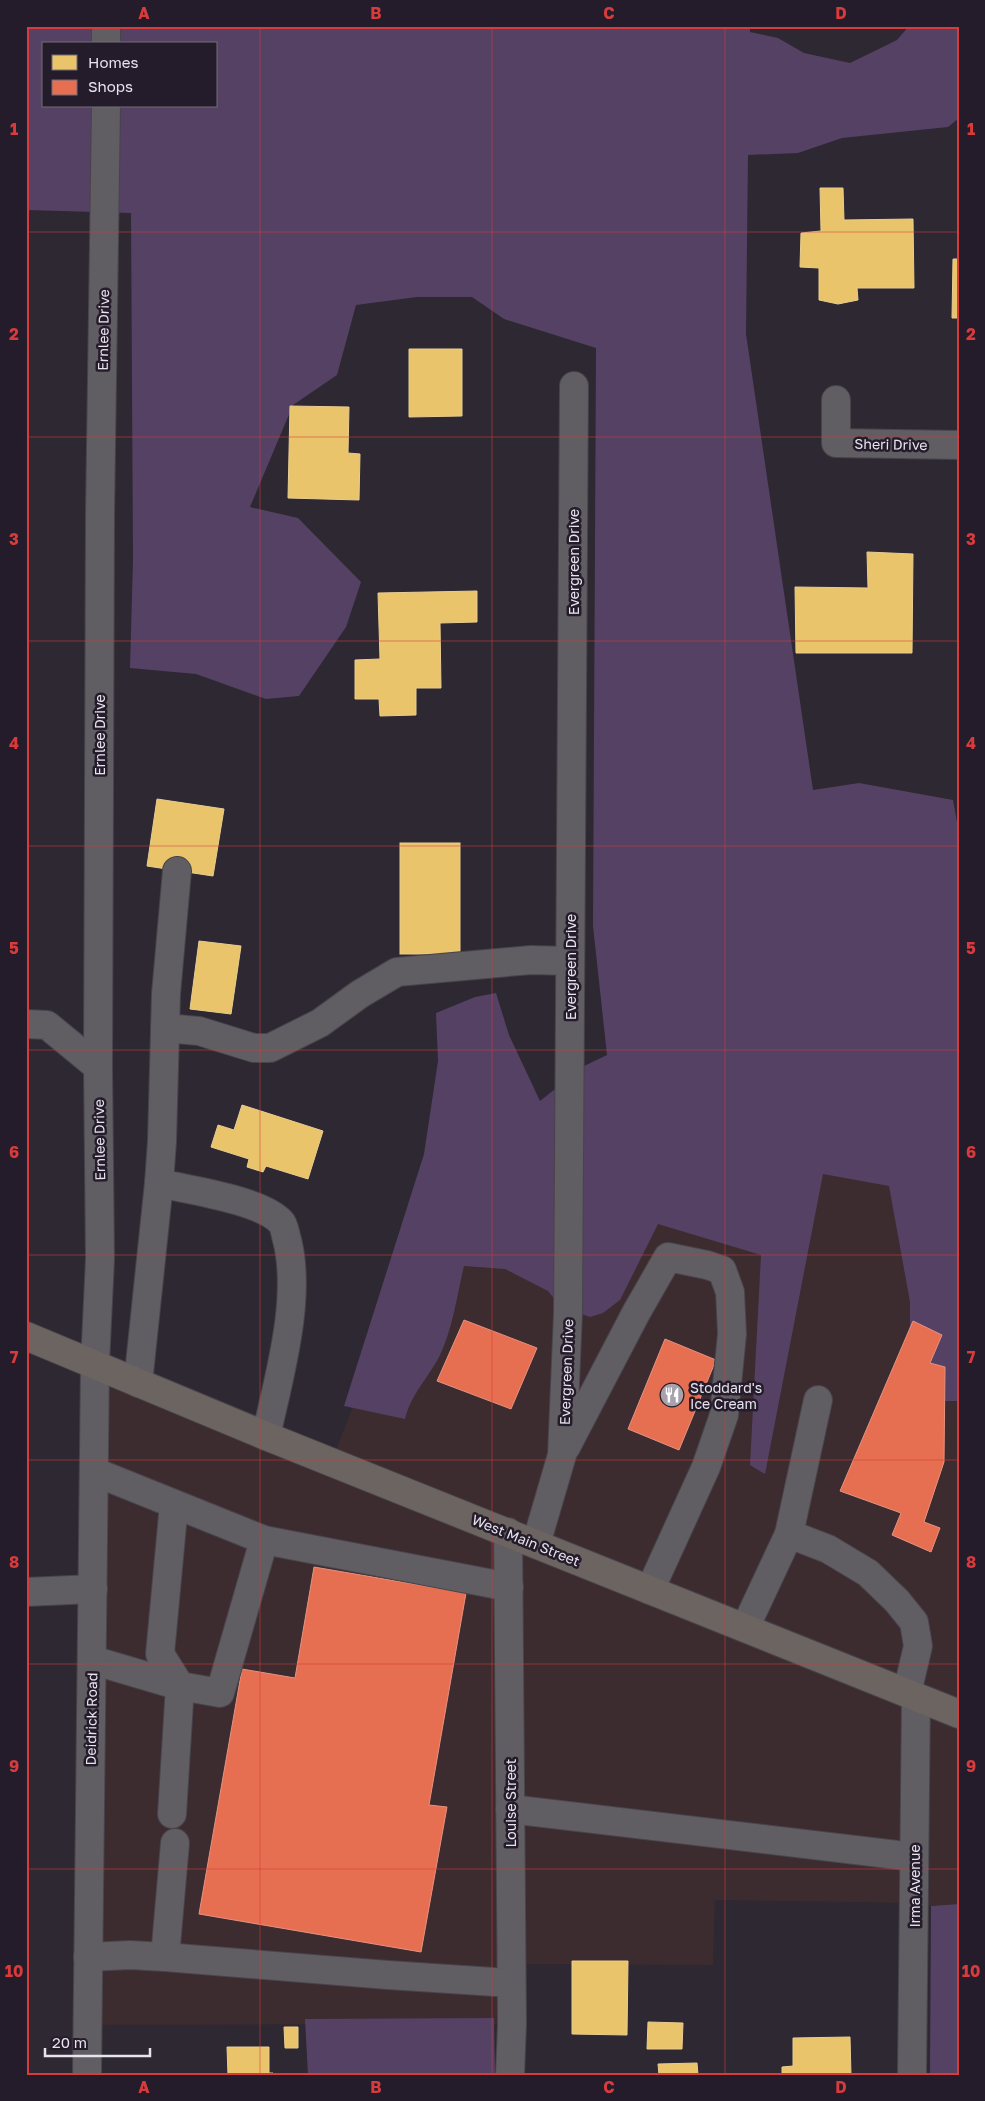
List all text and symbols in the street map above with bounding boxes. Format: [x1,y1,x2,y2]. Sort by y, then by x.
text: A [138,3,150,23]
text: B [370,3,382,23]
text: C [603,3,615,23]
text: D [835,3,847,23]
legend [42,42,218,108]
text: Homes [88,53,138,71]
text: Shops [88,77,133,95]
text: 1 [10,119,18,139]
text: 1 [967,119,975,139]
street label: Ernlee Drive [94,289,112,371]
text: 2 [9,324,19,344]
text: 2 [966,324,976,344]
street label: Sheri Drive [854,435,928,453]
street label: Evergreen Drive [565,509,582,615]
text: 3 [9,529,19,549]
text: 3 [966,529,976,549]
street label: Ernlee Drive [91,694,108,776]
text: 4 [9,733,19,753]
text: 4 [966,733,976,753]
street label: Evergreen Drive [562,914,579,1020]
text: 5 [9,938,19,958]
text: 5 [966,938,976,958]
street label: Ernlee Drive [90,1099,108,1181]
text: 6 [9,1142,19,1162]
text: 6 [966,1142,976,1162]
street label: Evergreen Drive [556,1319,576,1425]
text: 7 [10,1347,19,1367]
text: 7 [967,1347,976,1367]
place label: Stoddard's Ice Cream [690,1379,762,1412]
restaurant icon: Stoddard's Ice Cream [659,1382,685,1408]
street label: West Main Street [470,1511,582,1569]
text: 8 [9,1552,19,1572]
text: 8 [966,1552,976,1572]
street label: Deidrick Road [82,1672,100,1766]
text: 9 [9,1756,19,1776]
text: 9 [966,1756,976,1776]
street label: Louise Street [502,1759,519,1847]
street label: Irma Avenue [906,1844,923,1928]
text: 10 [5,1961,23,1981]
text: 10 [962,1961,980,1981]
scale bar [45,2026,150,2058]
text: 20 m [52,2033,87,2051]
text: A [138,2077,150,2097]
text: B [370,2077,382,2097]
text: C [603,2077,615,2097]
text: D [835,2077,847,2097]

